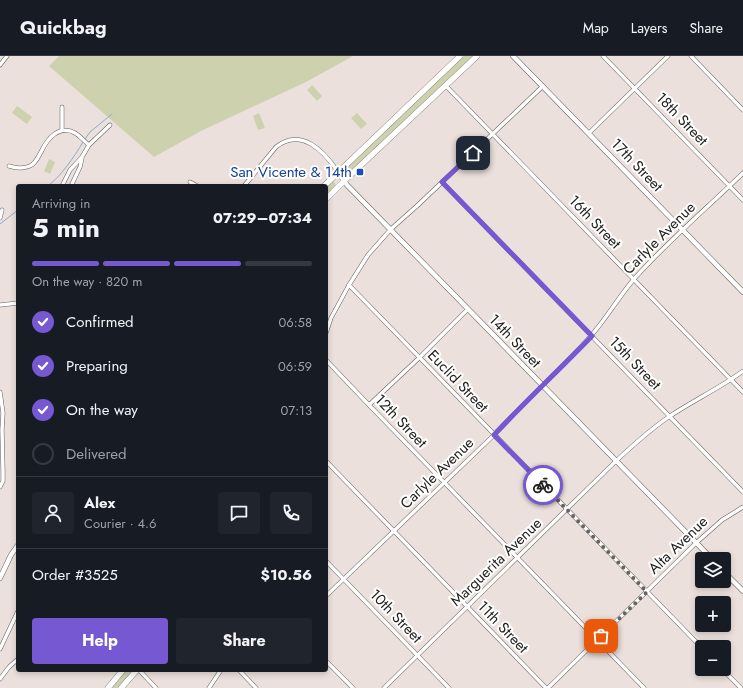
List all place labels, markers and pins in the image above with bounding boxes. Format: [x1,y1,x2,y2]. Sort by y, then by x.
pin [456,136,490,170]
place label: San Vicente & 14th [230,161,352,183]
marker: San Vicente & 14th [355,167,365,177]
pin [584,619,618,653]

